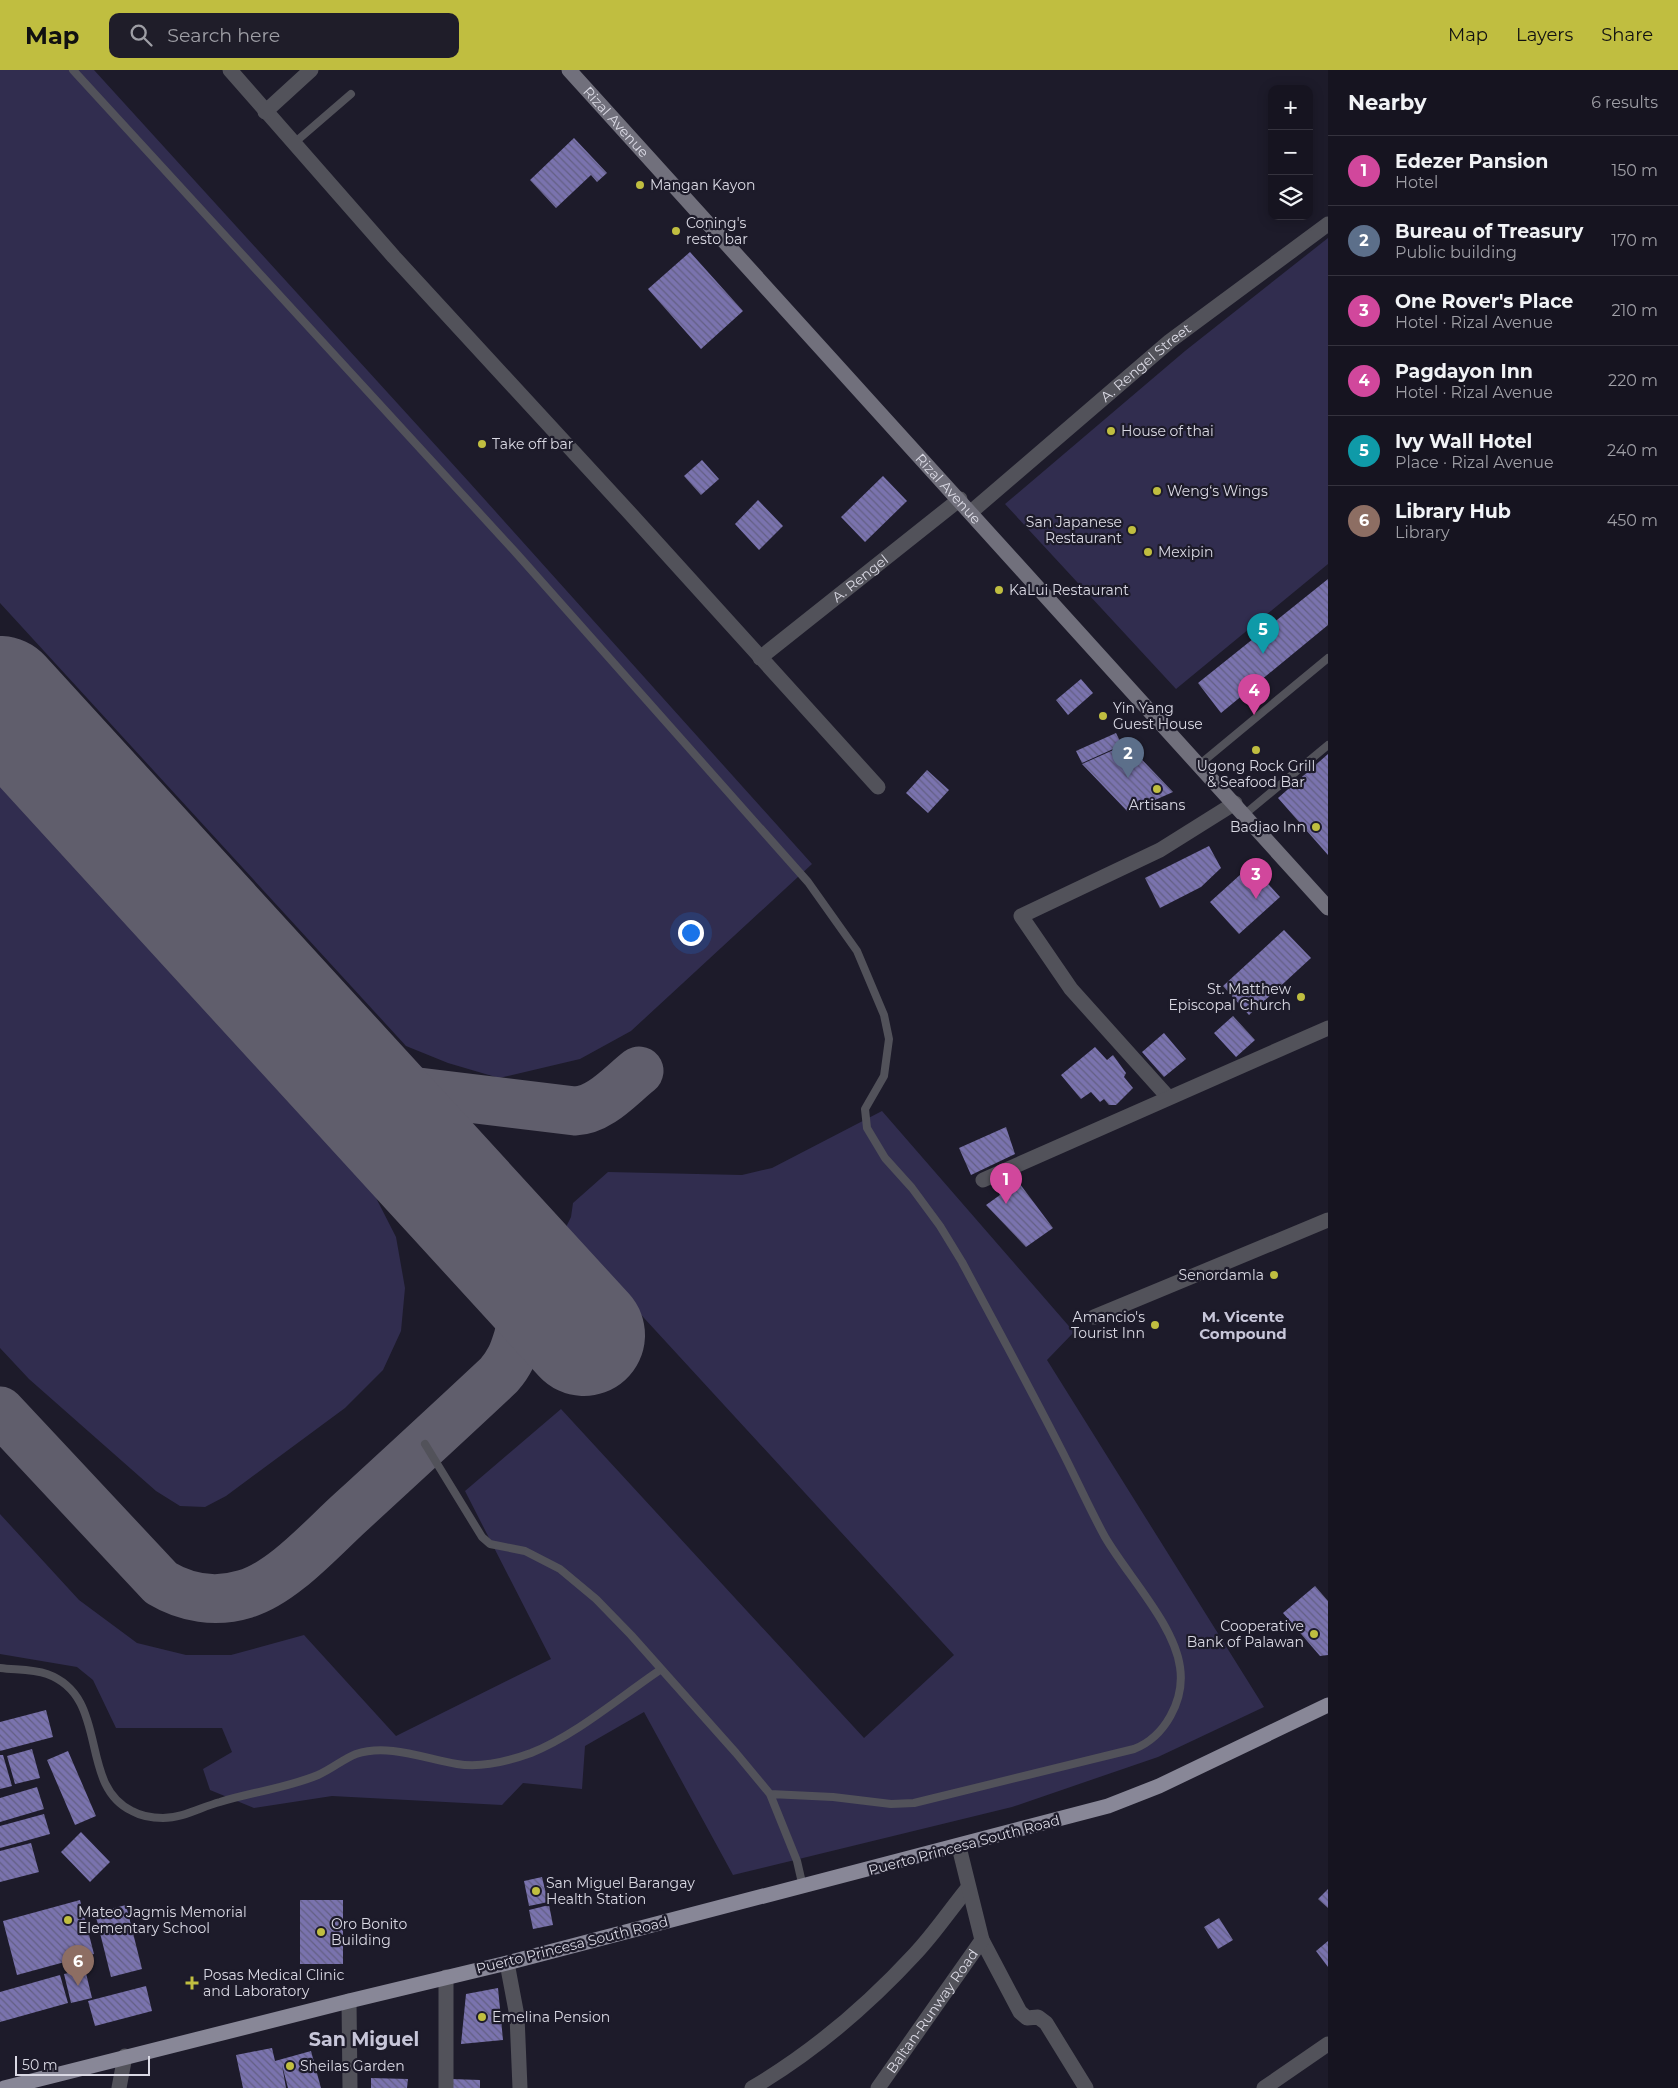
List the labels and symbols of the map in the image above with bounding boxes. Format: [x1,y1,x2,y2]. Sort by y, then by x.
street label: Rizal Avenue [579,83,653,161]
place label: Mangan Kayon [650,176,755,194]
marker: Mangan Kayon [634,179,646,191]
place label: Coning's resto bar [686,214,748,248]
marker: Coning's resto bar [670,225,682,237]
street label: A. Rengel Street [1097,319,1195,406]
place label: House of thai [1121,422,1214,440]
marker: House of thai [1105,425,1117,437]
place label: Take off bar [492,435,574,453]
marker: Take off bar [476,438,488,450]
street label: Rizal Avenue [912,449,985,528]
place label: Weng‘s Wings [1167,482,1268,500]
marker: Weng‘s Wings [1151,485,1163,497]
place label: San Japanese Restaurant [1026,513,1122,547]
marker: San Japanese Restaurant [1126,524,1138,536]
place label: Mexipin [1158,543,1214,561]
marker: Mexipin [1142,546,1154,558]
street label: A. Rengel [828,550,892,606]
place label: KaLui Restaurant [1009,581,1129,599]
marker: KaLui Restaurant [993,584,1005,596]
pin: 5 [1247,613,1279,654]
pin: 4 [1238,674,1270,715]
place label: Yin Yang Guest House [1113,699,1203,733]
marker: Yin Yang Guest House [1097,710,1109,722]
pin: 2 [1112,737,1144,778]
marker: Ugong Rock Grill & Seafood Bar [1250,744,1262,756]
place label: Ugong Rock Grill & Seafood Bar [1197,757,1315,791]
marker: Artisans [1151,783,1163,795]
place label: Artisans [1129,796,1186,814]
place label: Badjao Inn [1230,818,1306,836]
marker: Badjao Inn [1310,821,1322,833]
pin: 3 [1240,858,1272,899]
your location [678,920,704,946]
place label: St. Matthew Episcopal Church [1168,980,1292,1014]
marker: St. Matthew Episcopal Church [1295,991,1307,1003]
pin: 1 [990,1163,1022,1204]
place label: Senordamla [1179,1266,1264,1284]
marker: Senordamla [1268,1269,1280,1281]
district label: M. Vicente Compound [1199,1307,1287,1343]
place label: Amancio's Tourist Inn [1071,1308,1145,1342]
marker: Amancio's Tourist Inn [1149,1319,1161,1331]
place label: Cooperative Bank of Palawan [1187,1617,1304,1651]
marker: Cooperative Bank of Palawan [1308,1628,1320,1640]
street label: Puerto Princesa South Road [866,1811,1062,1879]
place label: San Miguel Barangay Health Station [546,1874,695,1908]
marker: San Miguel Barangay Health Station [530,1885,542,1897]
place label: Mateo Jagmis Memorial Elementary School [78,1903,247,1937]
street label: Puerto Princesa South Road [474,1912,670,1978]
marker: Mateo Jagmis Memorial Elementary School [62,1914,74,1926]
place label: Oro Bonito Building [331,1915,407,1949]
marker: Oro Bonito Building [315,1926,327,1938]
pin: 6 [62,1945,94,1986]
street label: Baltan-Runway Road [882,1945,982,2077]
place label: Posas Medical Clinic and Laboratory [203,1966,345,2000]
marker: Posas Medical Clinic and Laboratory [185,1976,199,1990]
place label: Emelina Pension [492,2008,610,2026]
marker: Emelina Pension [476,2011,488,2023]
district label: San Miguel [309,2028,419,2051]
scale bar [15,2053,150,2076]
place label: Sheilas Garden [300,2057,405,2075]
marker: Sheilas Garden [284,2060,296,2072]

